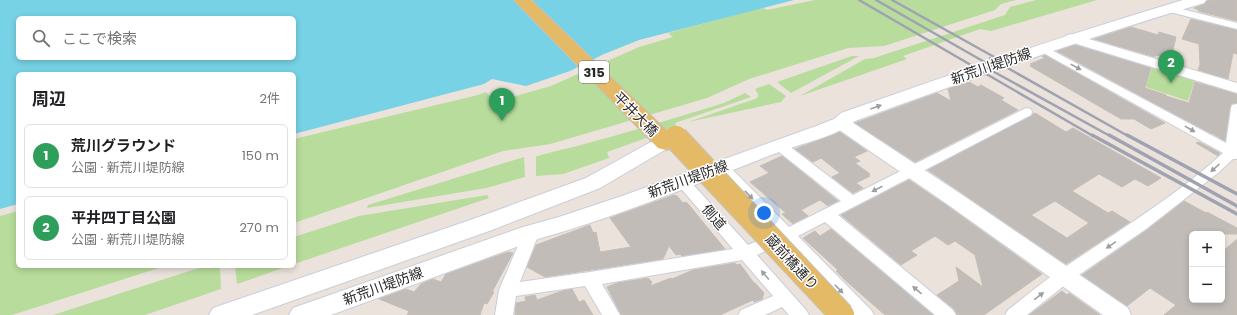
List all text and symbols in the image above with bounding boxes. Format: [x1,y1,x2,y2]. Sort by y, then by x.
search box [16,16,296,60]
icon: search [30,27,52,49]
text: ここで検索 [62,28,137,49]
street label: 新荒川堤防線 [948,43,1034,89]
pin: 2 [1158,50,1184,83]
road number: 315 [579,61,609,83]
one-way arrow [1070,63,1082,70]
text: 周辺 [32,87,66,111]
street label: 平井大橋 [609,87,663,141]
pin: 1 [489,88,515,121]
text: 2件 [260,89,280,108]
one-way arrow [870,103,882,109]
one-way arrow [1184,126,1196,133]
text: 荒川グラウンド [71,135,176,156]
text: 1 [44,146,48,165]
text: 150 m [242,146,279,165]
street label: 新荒川堤防線 [645,155,731,203]
text: 公園 · 新荒川堤防線 [71,158,185,177]
one-way arrow [1210,163,1221,172]
one-way arrow [871,186,883,192]
one-way arrow [744,190,754,200]
street label: 側道 [697,200,731,234]
your location [754,203,774,223]
text: 平井四丁目公園 [71,207,176,228]
text: 2 [42,218,50,237]
text: 270 m [239,218,279,237]
text: 公園 · 新荒川堤防線 [71,230,185,249]
street label: 蔵前橋通り [761,230,823,294]
map controls [1189,231,1225,303]
button: + [1189,231,1225,267]
one-way arrow [1106,241,1116,249]
street label: 新荒川堤防線 [340,262,426,310]
button: − [1189,267,1225,303]
one-way arrow [761,270,770,280]
one-way arrow [834,284,844,294]
one-way arrow [912,286,923,295]
one-way arrow [1034,292,1044,300]

